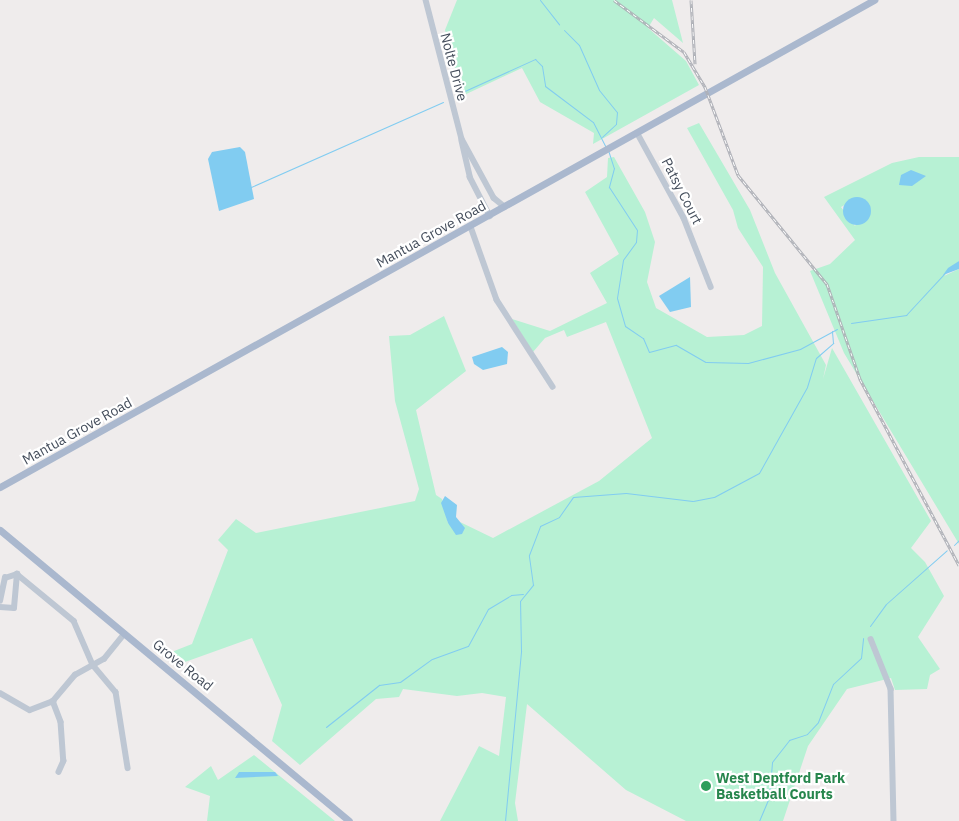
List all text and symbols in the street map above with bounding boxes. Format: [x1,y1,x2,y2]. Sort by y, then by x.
street label: Nolte Drive [437,31,471,103]
street label: Patsy Court [658,155,706,227]
street label: Mantua Grove Road [373,197,489,271]
street label: Mantua Grove Road [19,394,135,468]
street label: Grove Road [150,636,216,694]
place label: West Deptford Park Basketball Courts [716,770,845,802]
marker: West Deptford Park Basketball Courts [700,780,712,792]

